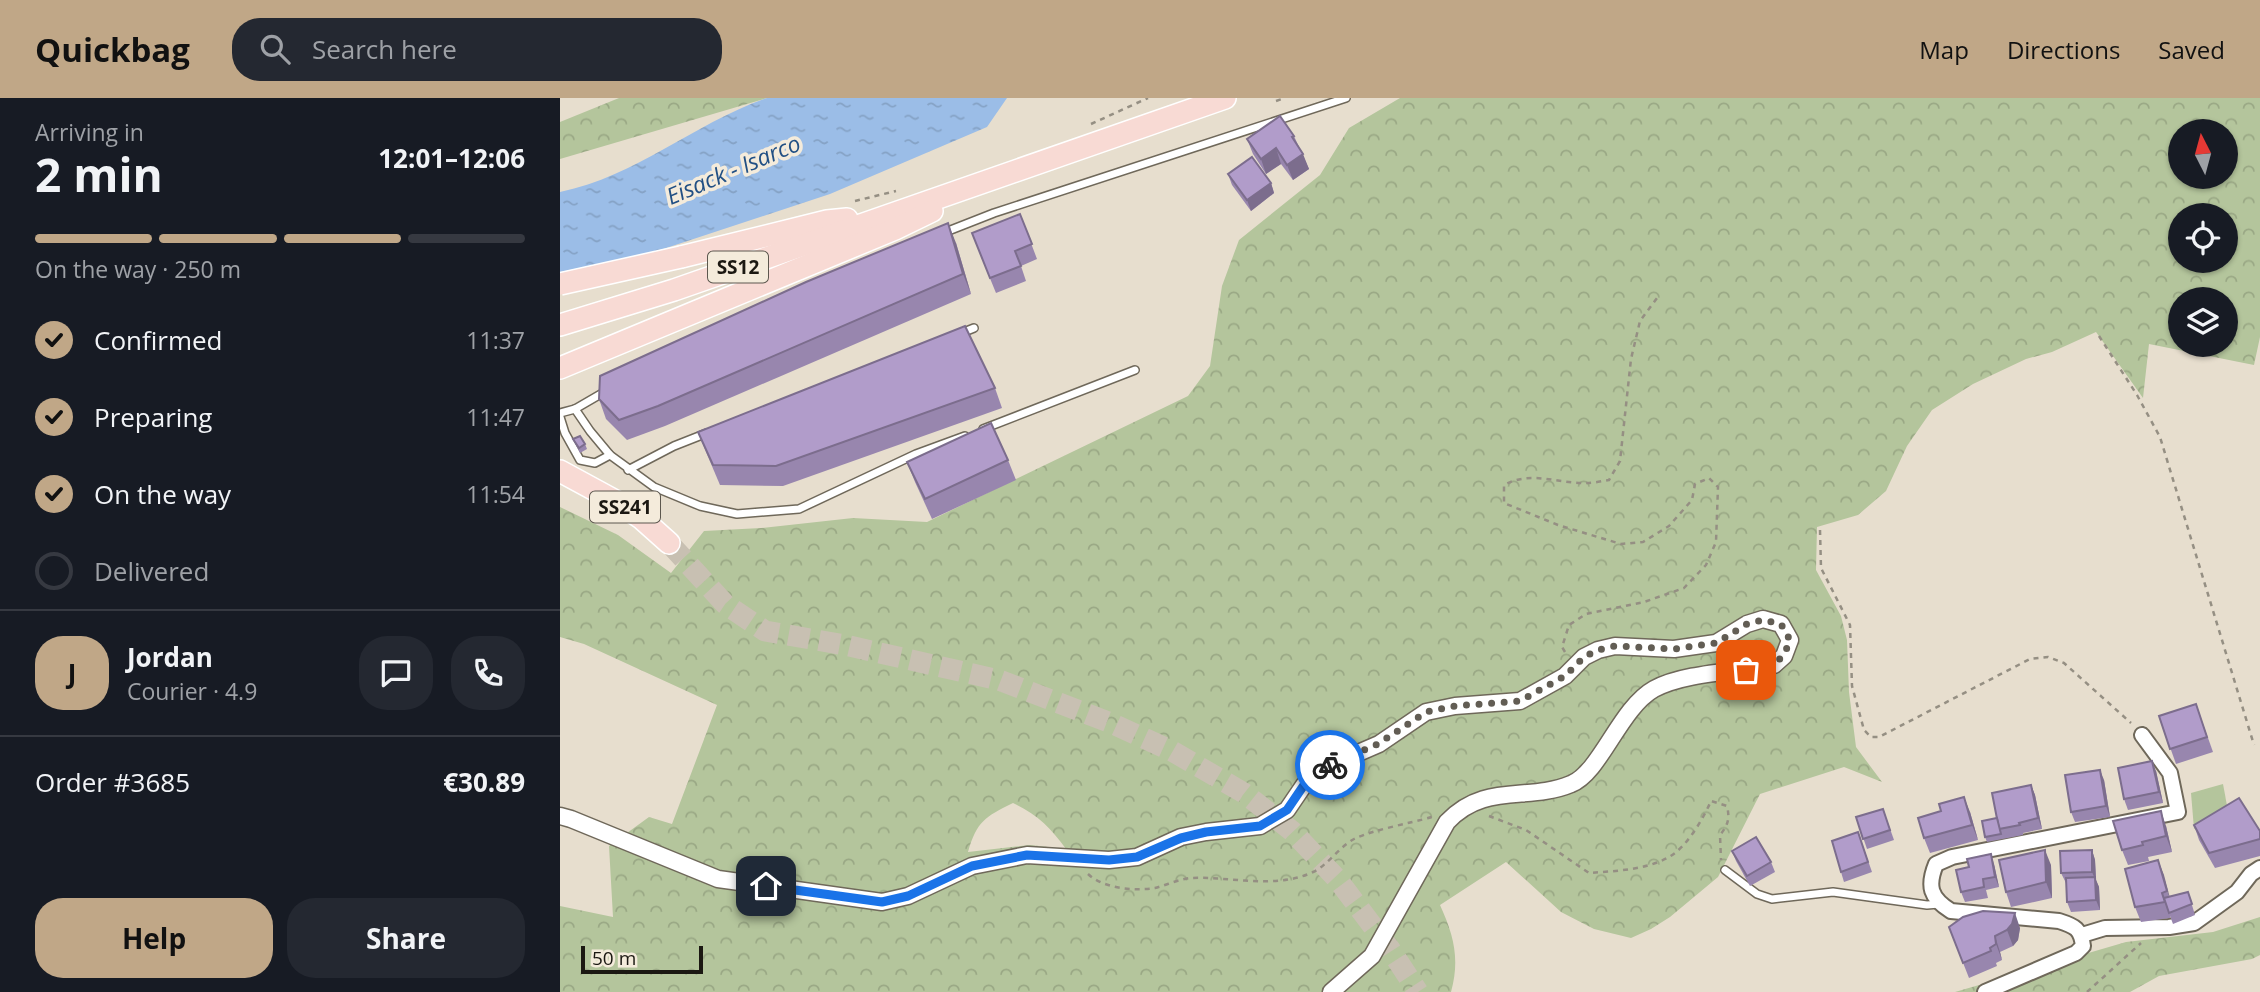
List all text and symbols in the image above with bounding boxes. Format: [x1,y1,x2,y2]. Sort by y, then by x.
search box [232,18,722,81]
text: Quickbag [35,27,190,72]
icon: search [256,30,294,68]
text: Search here [312,31,457,67]
text: Map [1919,33,1969,66]
text: Directions [2007,33,2120,66]
text: Saved [2158,33,2225,66]
text: Arriving in [35,116,144,148]
north arrow [2168,119,2238,189]
map controls [2168,119,2238,357]
water label: Eisack - Isarco [661,126,805,212]
text: 12:01–12:06 [378,140,525,176]
text: 2 min [35,143,163,205]
button: locate [2168,203,2238,273]
road number: SS12 [708,252,768,282]
text: On the way · 250 m [35,253,241,285]
button: layers [2168,287,2238,357]
icon: check [35,321,73,359]
text: Confirmed [94,322,222,358]
text: 11:37 [466,324,525,356]
icon: check [35,398,73,436]
text: Preparing [94,399,212,435]
text: 11:47 [466,401,525,433]
icon: check [35,475,73,513]
text: On the way [94,476,231,512]
text: 11:54 [466,478,525,510]
road number: SS241 [590,492,660,522]
text: Delivered [94,553,209,589]
button: chat [359,636,433,710]
button: phone [451,636,525,710]
text: Jordan [127,639,213,675]
pin [1716,640,1776,700]
icon: bag [1727,651,1765,689]
text: J [68,655,76,691]
text: Courier · 4.9 [127,675,257,707]
courier [1295,730,1365,800]
icon: bike [1311,746,1349,784]
text: Order #3685 [35,764,190,800]
text: €30.89 [443,764,525,800]
pin [736,856,796,916]
icon: home [747,867,785,905]
button: Help [35,898,273,978]
button: Share [287,898,525,978]
scale bar [581,943,704,975]
text: 50 m [592,945,636,971]

